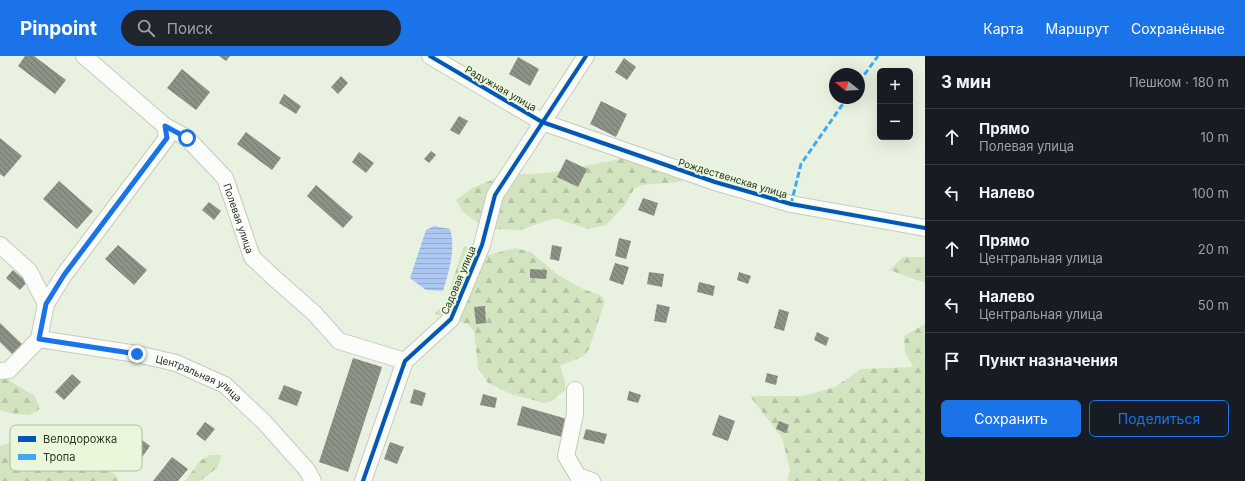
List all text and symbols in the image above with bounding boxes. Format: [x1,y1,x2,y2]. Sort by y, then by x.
search box [121,10,401,46]
text: Pinpoint [20,17,97,40]
icon: search [135,17,157,39]
text: Поиск [167,19,213,38]
text: Карта [983,20,1024,37]
text: Маршрут [1046,20,1109,37]
text: Сохранённые [1131,20,1225,37]
street label: Радужная улица [463,63,539,113]
north arrow [829,68,865,104]
map controls [877,68,913,140]
button: + [877,68,913,104]
text: 3 мин [941,72,991,92]
text: Пешком · 180 m [1129,74,1229,90]
button: − [877,104,913,140]
text: Прямо [979,119,1030,138]
icon: ahead [941,126,963,148]
route start [178,129,196,147]
text: 10 m [1200,129,1229,145]
text: Полевая улица [979,138,1074,154]
street label: Рождественская улица [677,156,789,200]
street label: Полевая улица [221,182,256,255]
icon: left [941,182,963,204]
text: Налево [979,183,1035,202]
text: 100 m [1192,185,1229,201]
text: Прямо [979,231,1030,250]
icon: ahead [941,238,963,260]
text: 20 m [1198,241,1229,257]
street label: Садовая улица [438,244,478,316]
text: Центральная улица [979,250,1103,266]
text: Налево [979,287,1035,306]
icon: left [941,294,963,316]
text: 50 m [1198,297,1229,313]
text: Центральная улица [979,306,1103,322]
route end [128,345,146,363]
icon: arrive [941,350,963,372]
text: Пункт назначения [979,351,1118,370]
street label: Центральная улица [155,353,244,404]
button: Сохранить [941,400,1081,437]
button: Поделиться [1089,400,1229,437]
legend [10,425,142,471]
text: Велодорожка [43,432,117,446]
text: Тропа [43,450,75,464]

